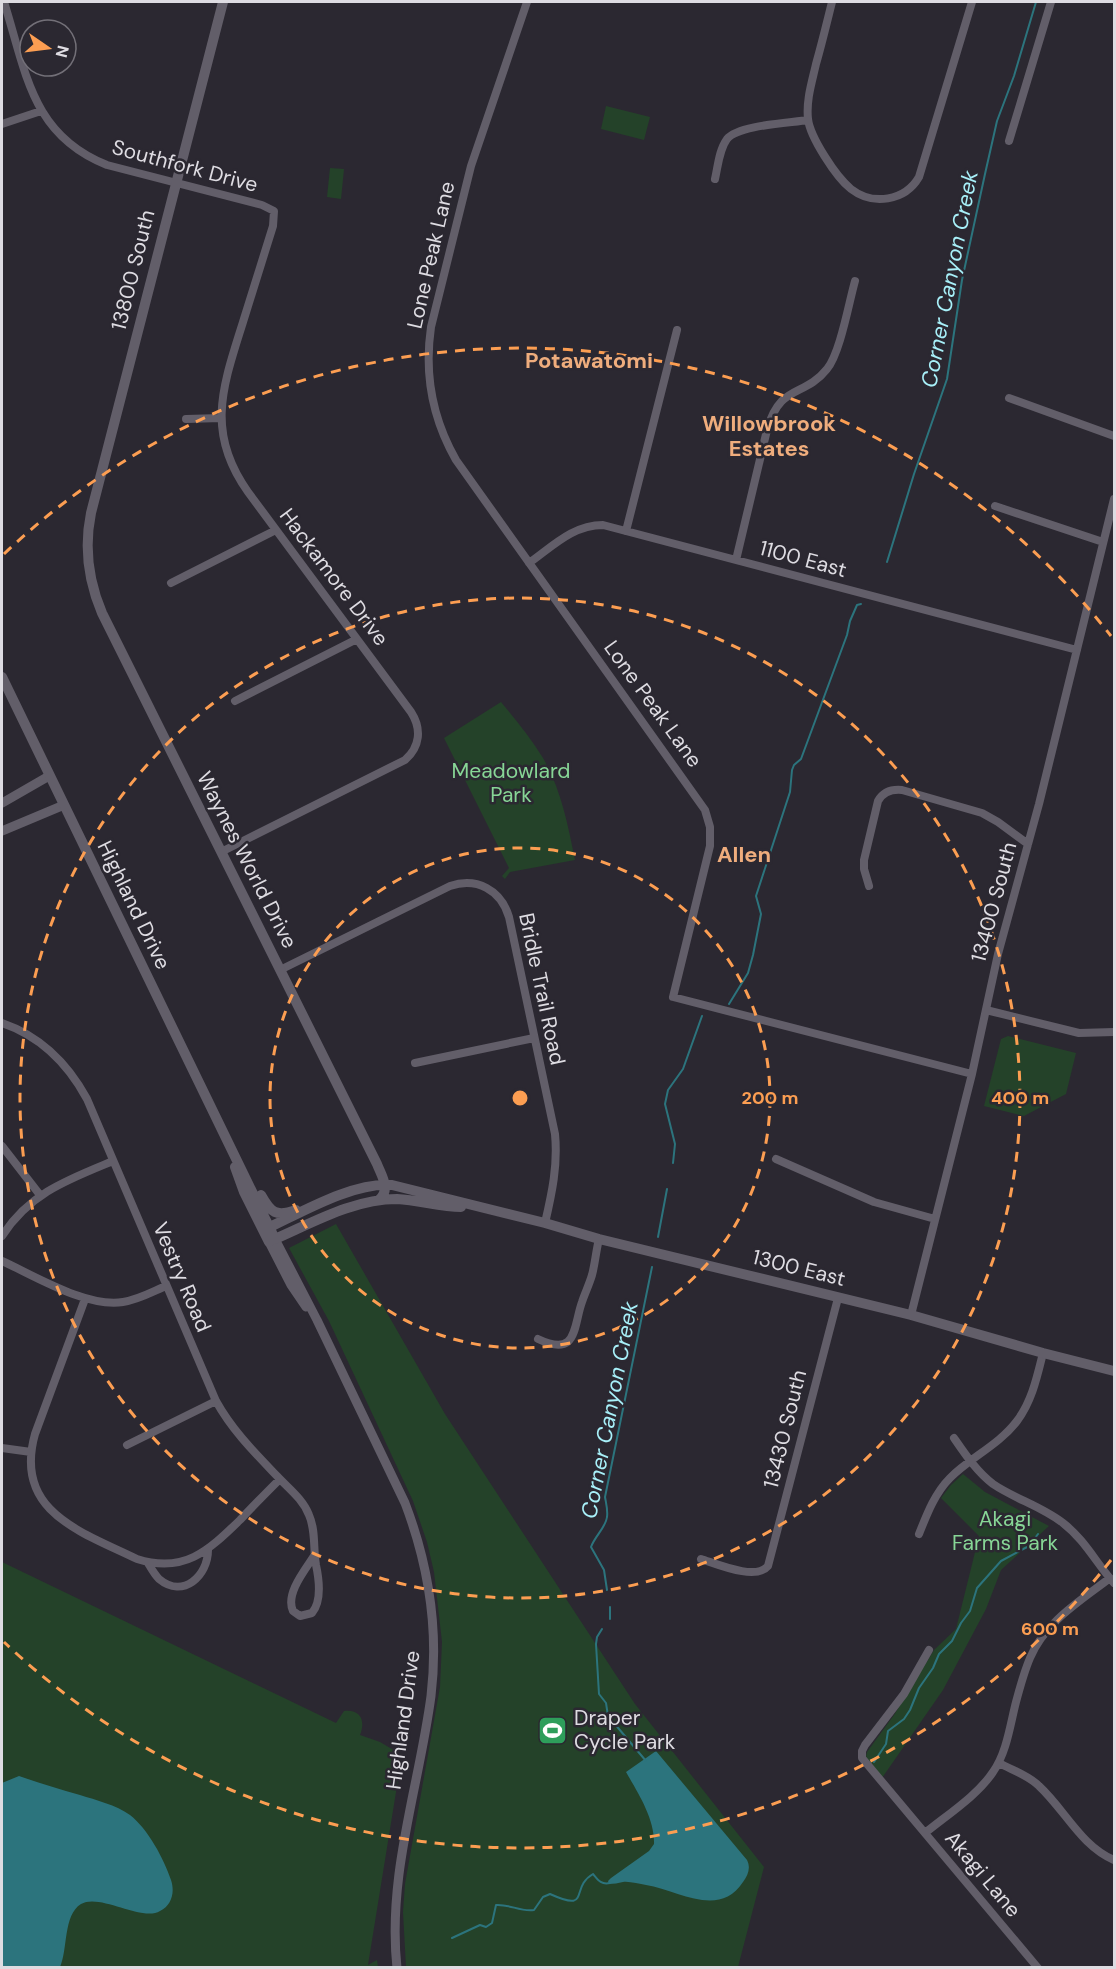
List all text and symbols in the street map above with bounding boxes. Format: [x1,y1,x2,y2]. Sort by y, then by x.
north arrow [18,18,78,78]
text: N [50,43,74,60]
street label: Southfork Drive [109,133,261,199]
water label: Corner Canyon Creek [914,167,985,390]
street label: Lone Peak Lane [400,179,462,331]
street label: 13800 South [105,207,161,333]
district label: Potawatomi [525,346,653,375]
district label: Willowbrook Estates [702,409,836,463]
street label: Hackamore Drive [273,503,395,652]
street label: 1100 East [756,534,850,584]
street label: Lone Peak Lane [598,635,709,773]
park label: Meadowlard Park [452,757,570,809]
street label: Waynes World Drive [190,767,304,953]
street label: Highland Drive [91,836,177,974]
street label: 13400 South [965,839,1023,965]
district label: Allen [717,840,771,869]
street label: Bridle Trail Road [512,910,572,1068]
text: 200 m [742,1086,798,1110]
text: 400 m [991,1086,1049,1110]
centre of rings [510,1088,530,1108]
street label: Vestry Road [146,1218,218,1336]
street label: 1300 East [750,1243,848,1293]
water label: Corner Canyon Creek [574,1298,645,1521]
street label: 13430 South [757,1367,813,1491]
park label: Akagi Farms Park [952,1505,1058,1557]
text: 600 m [1021,1617,1079,1641]
street label: Highland Drive [379,1649,427,1791]
place label: Draper Cycle Park [574,1704,676,1756]
sports icon: Draper Cycle Park [537,1714,569,1746]
street label: Akagi Lane [939,1825,1027,1923]

